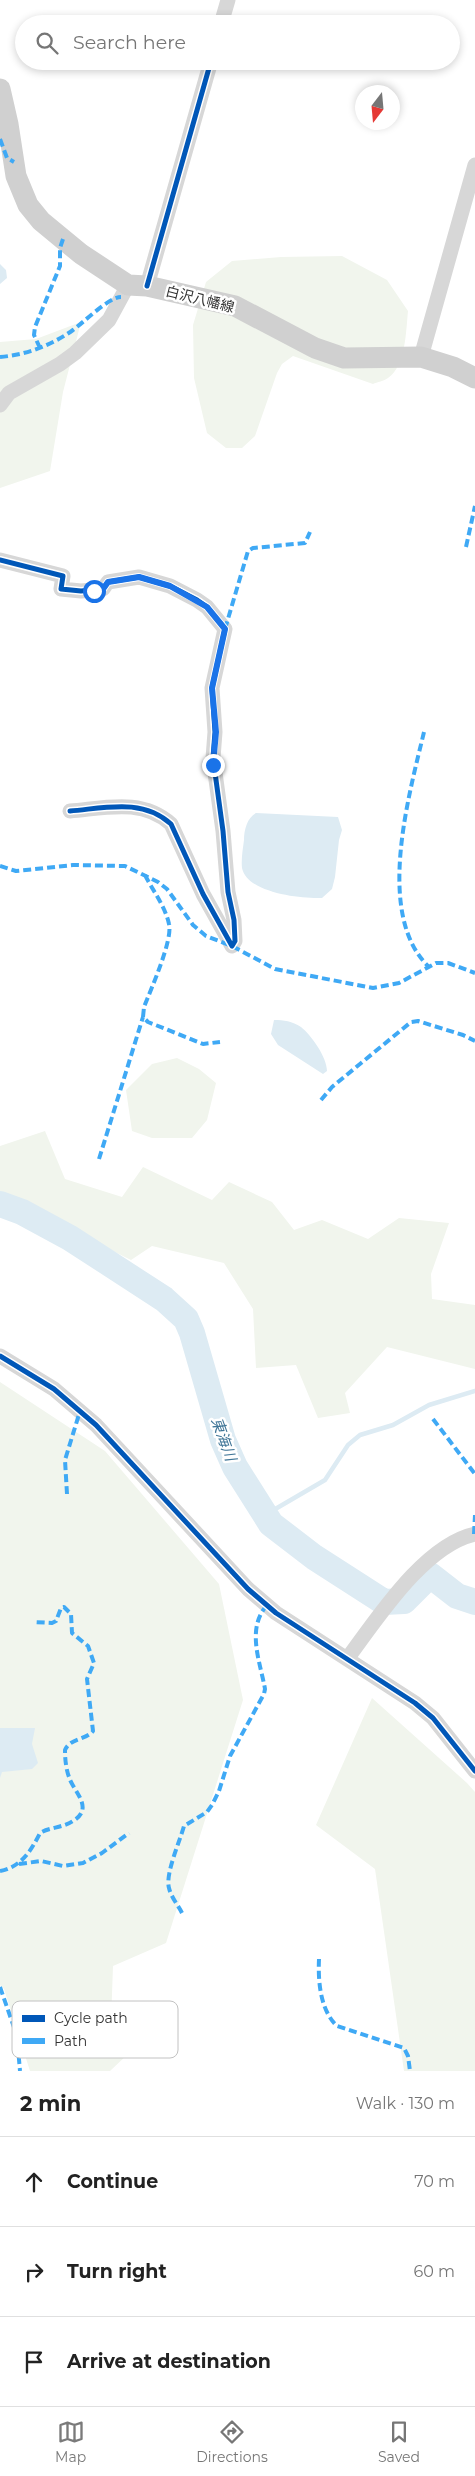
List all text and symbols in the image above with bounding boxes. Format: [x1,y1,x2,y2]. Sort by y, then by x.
search box [15,15,460,70]
icon: search [33,29,61,57]
text: Search here [73,31,186,54]
north arrow [355,85,400,130]
street label: 白沢八幡線 [164,282,236,316]
route start [83,580,106,603]
route end [202,754,225,777]
water label: 東海川 [207,1415,241,1465]
legend [12,2001,178,2058]
text: Cycle path [54,2009,128,2027]
text: Path [54,2032,87,2050]
text: 2 min [20,2091,81,2116]
text: Walk · 130 m [356,2094,455,2113]
icon: ahead [20,2168,48,2196]
text: Continue [67,2170,158,2193]
text: 70 m [414,2172,455,2191]
icon: right [20,2258,48,2286]
text: Turn right [67,2260,167,2283]
text: 60 m [413,2262,455,2281]
icon: arrive [20,2348,48,2376]
text: Arrive at destination [67,2350,271,2373]
tab: Map [55,2418,86,2466]
tab: Directions [196,2418,268,2466]
tab: Saved [378,2418,420,2466]

